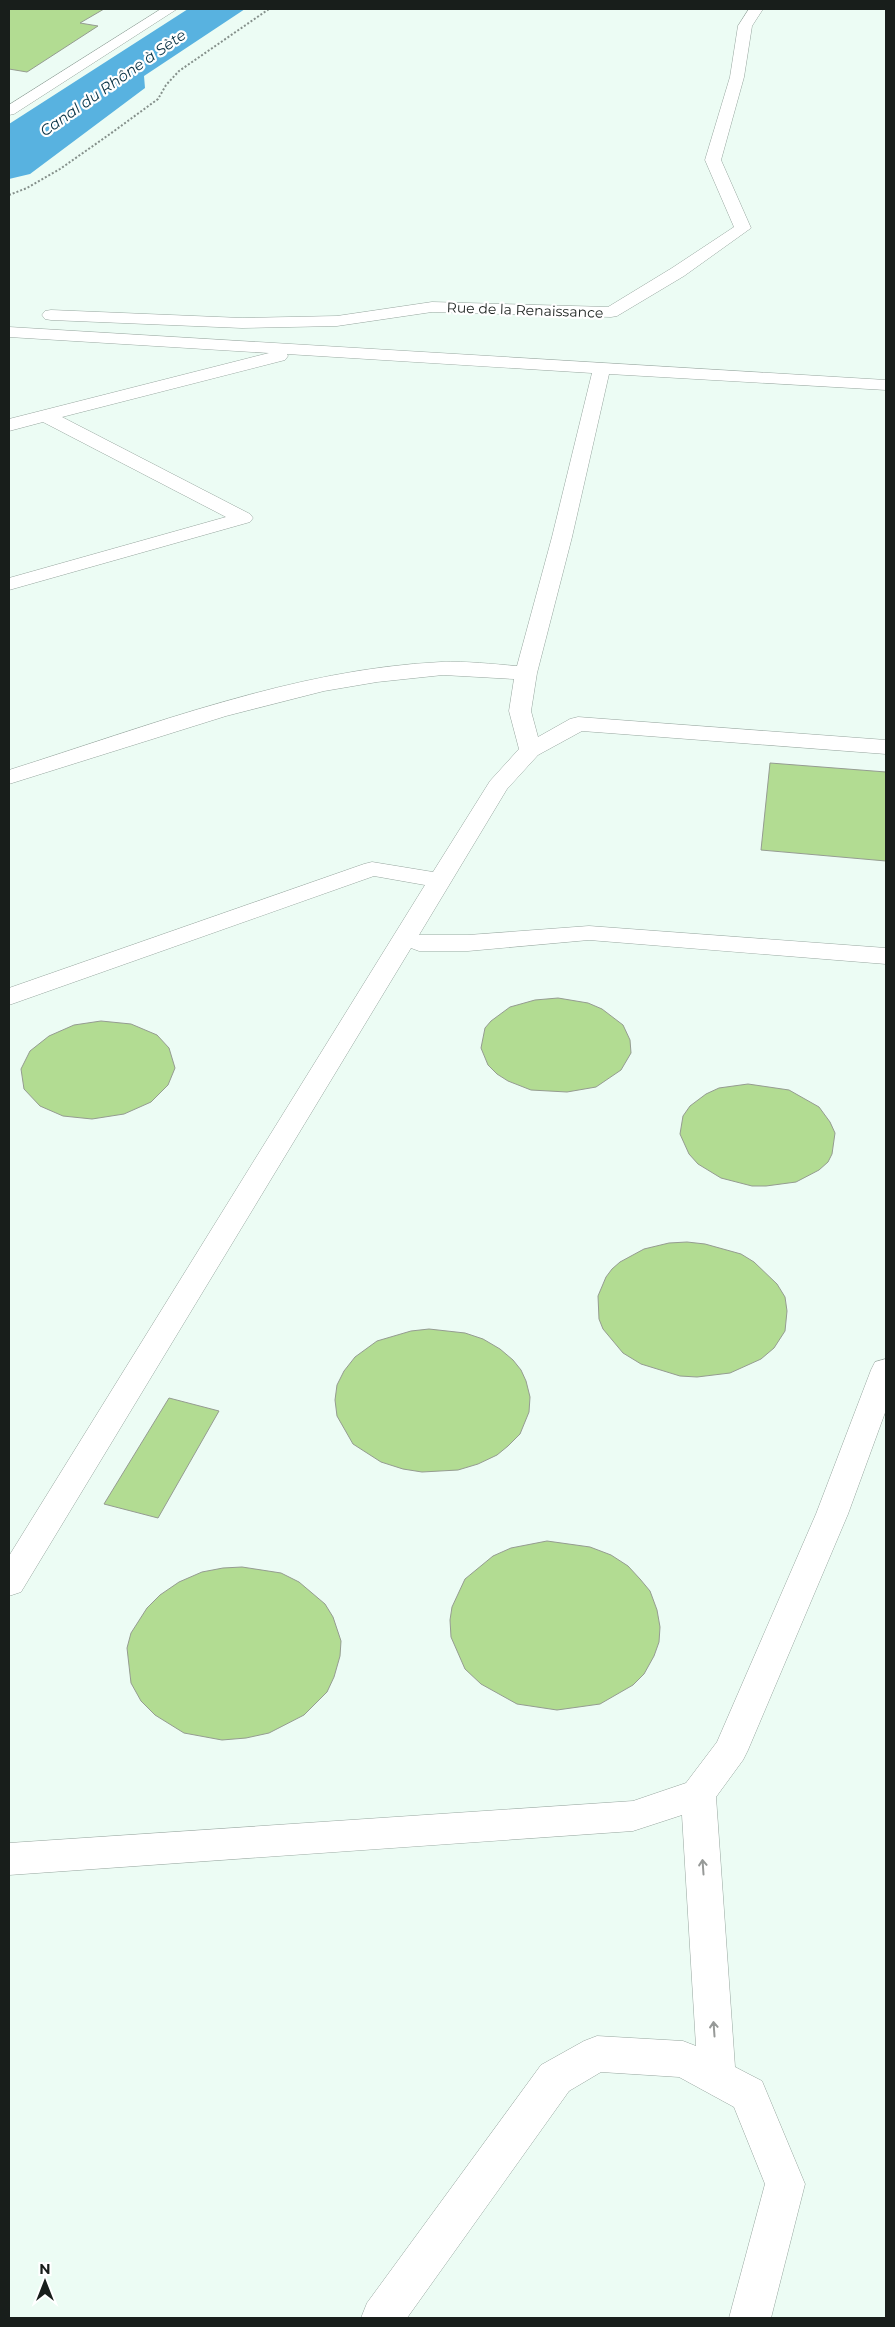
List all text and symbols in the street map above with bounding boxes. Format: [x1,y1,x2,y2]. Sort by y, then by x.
water label: Canal du Rhône à Sète [36,25,189,140]
street label: Rue de la Renaissance [446,298,604,322]
one-way arrow [698,1859,707,1875]
one-way arrow [709,2021,718,2037]
north arrow [20,2257,70,2307]
text: N [39,2260,51,2278]

